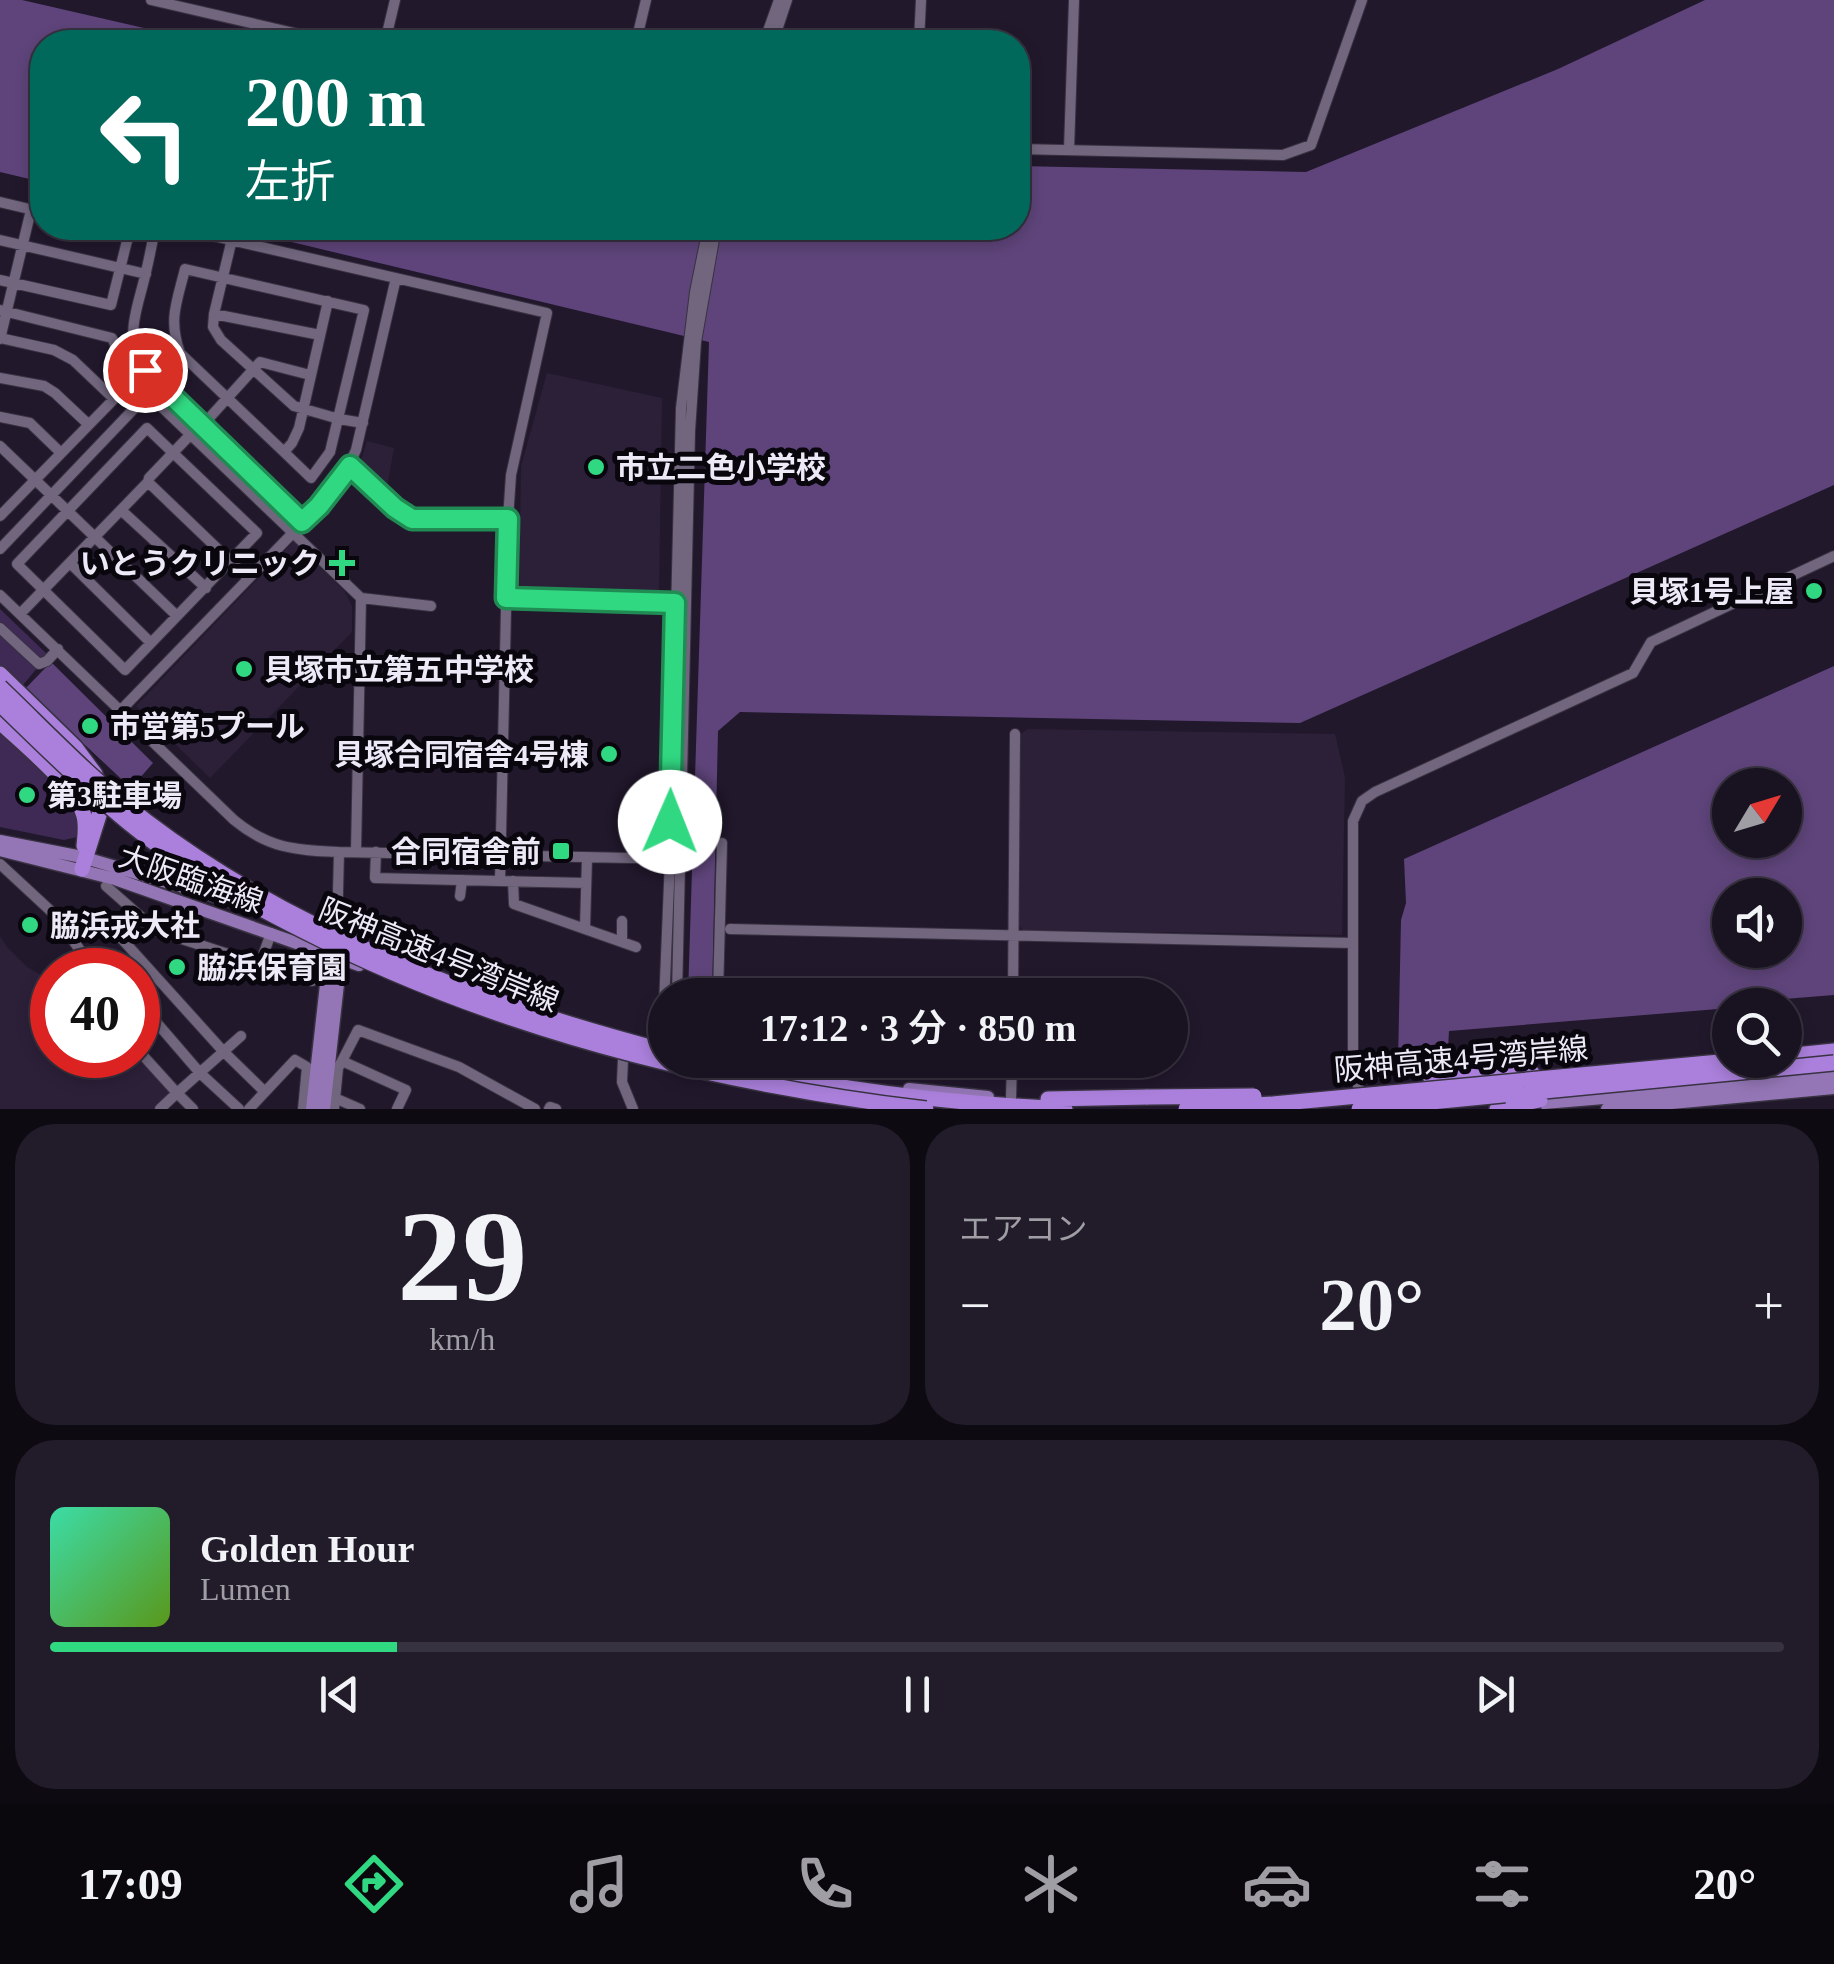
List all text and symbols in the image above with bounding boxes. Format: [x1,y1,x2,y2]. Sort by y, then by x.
text: 200 m [245,64,426,141]
icon: left [80,70,210,200]
text: 左折 [245,157,335,207]
pin [103,328,188,413]
icon: arrive [118,343,173,398]
place label: 市立二色小学校 [616,451,826,484]
marker: 市立二色小学校 [585,456,607,478]
place label: いとうクリニック [80,547,320,580]
marker: いとうクリニック [329,550,355,576]
place label: 貝塚1号上屋 [1629,575,1794,608]
marker: 貝塚1号上屋 [1803,580,1825,602]
place label: 貝塚市立第五中学校 [264,653,534,686]
marker: 貝塚市立第五中学校 [233,658,255,680]
place label: 市営第5プール [110,710,305,743]
marker: 市営第5プール [79,715,101,737]
place label: 貝塚合同宿舎4号棟 [334,738,589,771]
marker: 貝塚合同宿舎4号棟 [598,743,620,765]
north arrow [1712,768,1802,858]
map controls [1712,768,1802,1078]
position arrow [618,770,722,874]
place label: 第3駐車場 [47,779,182,812]
marker: 第3駐車場 [16,784,38,806]
place label: 合同宿舎前 [391,835,541,868]
street label: 大阪臨海線 [115,839,267,919]
marker: 合同宿舎前 [550,840,572,862]
button: sound [1712,878,1802,968]
street label: 阪神高速4号湾岸線 [315,892,563,1018]
place label: 脇浜戎大社 [50,909,200,942]
marker: 脇浜戎大社 [19,914,41,936]
speed limit sign: 40 [30,948,160,1078]
place label: 脇浜保育園 [197,951,347,984]
marker: 脇浜保育園 [166,956,188,978]
button: search [1712,988,1802,1078]
text: 17:12 · 3 分 · 850 m [760,1007,1076,1049]
street label: 阪神高速4号湾岸線 [1333,1031,1589,1087]
text: 29 [397,1184,527,1328]
text: エアコン [960,1211,1088,1247]
text: 20° [1319,1263,1424,1346]
text: − [960,1275,991,1336]
text: + [1753,1275,1784,1336]
text: km/h [429,1321,495,1357]
text: Golden Hour [200,1528,414,1570]
text: Lumen [200,1571,291,1607]
icon: previous [312,1667,367,1722]
icon: pause [890,1667,945,1722]
icon: next [1468,1667,1523,1722]
icon: directions [339,1849,409,1919]
icon: music [564,1849,634,1919]
icon: phone [790,1849,860,1919]
icon: climate [1016,1849,1086,1919]
icon: car [1242,1849,1312,1919]
icon: filters [1467,1849,1537,1919]
text: 17:09 [78,1859,183,1909]
text: 20° [1693,1859,1756,1909]

